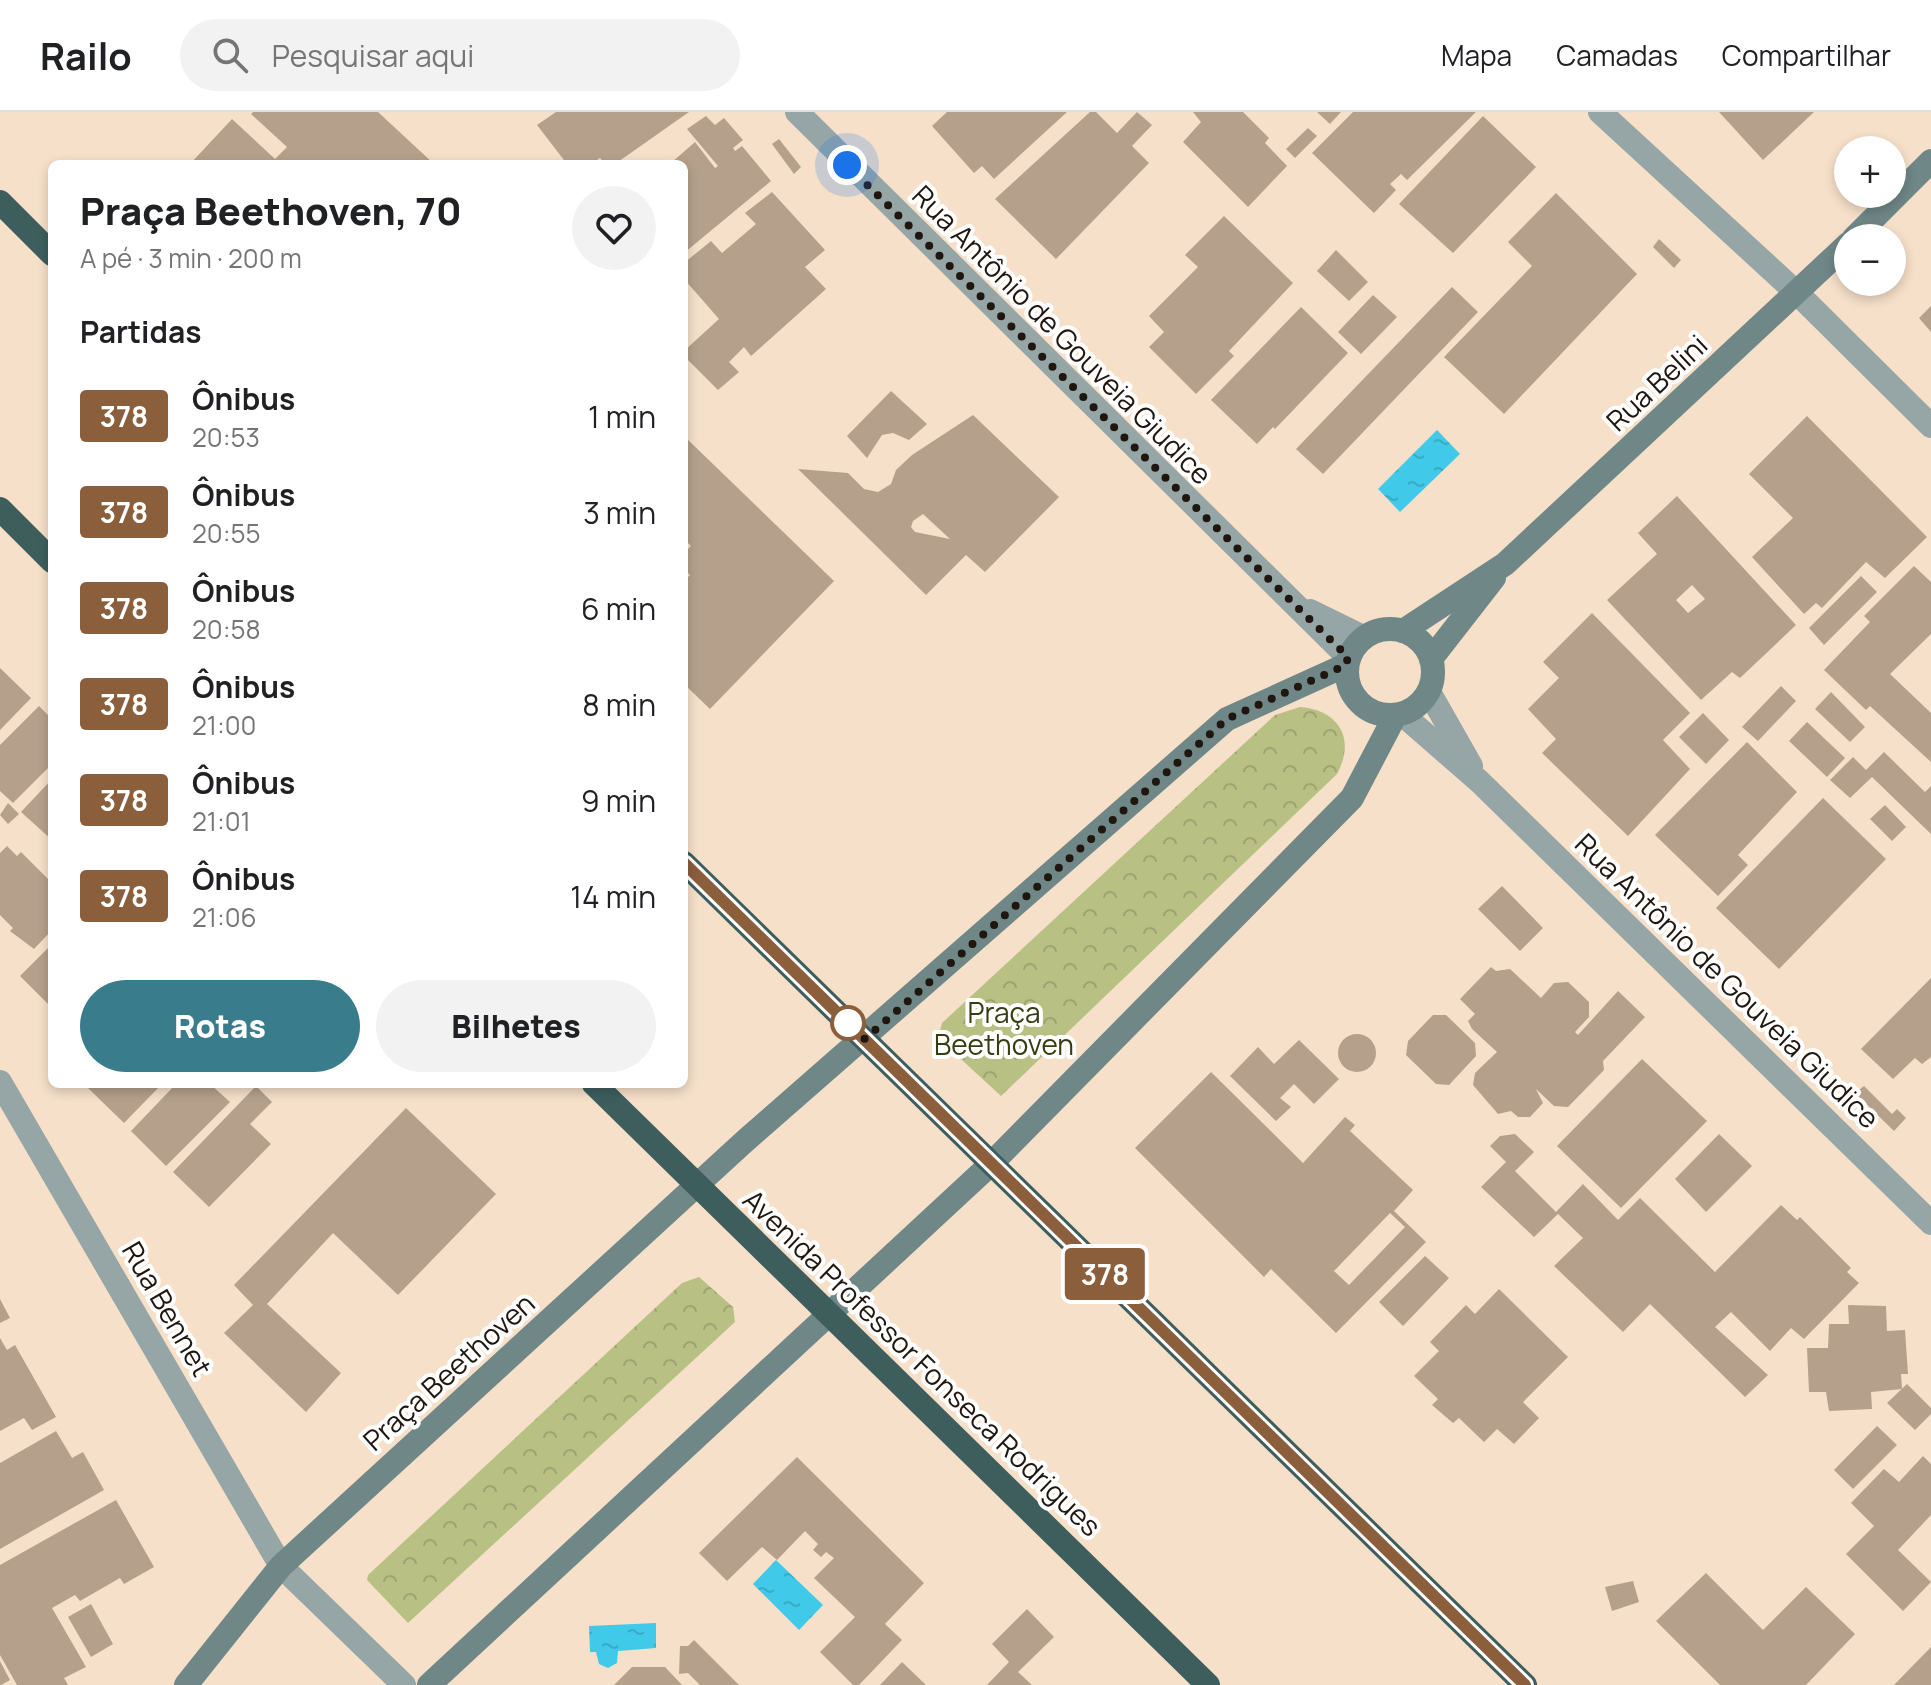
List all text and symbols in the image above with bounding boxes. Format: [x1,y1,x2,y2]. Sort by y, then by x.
search box [180,19,740,91]
text: Railo [40,29,132,81]
icon: search [208,33,252,77]
text: Pesquisar aqui [272,35,474,76]
text: Mapa [1441,36,1512,74]
text: Camadas [1556,36,1678,74]
text: Compartilhar [1722,36,1891,74]
map controls [1834,136,1906,296]
button: + [1834,136,1906,208]
your location [827,145,867,185]
street label: Rua Antônio de Gouveia Giudice [905,176,1221,492]
text: Praça Beethoven, 70 [80,184,462,236]
button: heart [572,186,656,270]
button: − [1834,224,1906,296]
text: A pé · 3 min · 200 m [80,240,302,276]
text: Partidas [80,311,201,352]
street label: Rua Belini [1598,326,1715,439]
text: Ônibus [192,378,295,419]
text: 1 min [588,396,656,437]
text: 378 [100,397,148,435]
text: 20:53 [192,419,260,455]
text: Ônibus [192,474,295,515]
text: 3 min [583,492,656,533]
text: 378 [100,493,148,531]
text: 20:55 [192,515,260,551]
text: Ônibus [192,570,295,611]
text: 6 min [581,588,656,629]
text: 378 [100,589,148,627]
text: 20:58 [192,611,261,647]
text: Ônibus [192,666,295,707]
text: 8 min [582,684,656,725]
text: 378 [100,685,148,723]
text: 21:00 [192,707,256,743]
text: Ônibus [192,762,295,803]
text: 9 min [581,780,656,821]
text: 378 [100,781,148,819]
text: 21:01 [192,803,251,839]
street label: Rua Antônio de Gouveia Giudice [1567,825,1888,1136]
text: Ônibus [192,858,295,899]
text: 14 min [570,876,656,917]
text: 378 [100,877,148,915]
text: 21:06 [192,899,257,935]
button: Rotas [80,980,360,1072]
button: Bilhetes [376,980,656,1072]
park label: Praça Beethoven [934,993,1074,1063]
unlabelled marker [831,1006,865,1040]
street label: Avenida Professor Fonseca Rodrigues [735,1180,1110,1544]
street label: Rua Bennet [114,1234,222,1383]
line badge: 378 [1059,1248,1151,1300]
text: 378 [1081,1255,1129,1293]
street label: Praça Beethoven [354,1284,542,1458]

